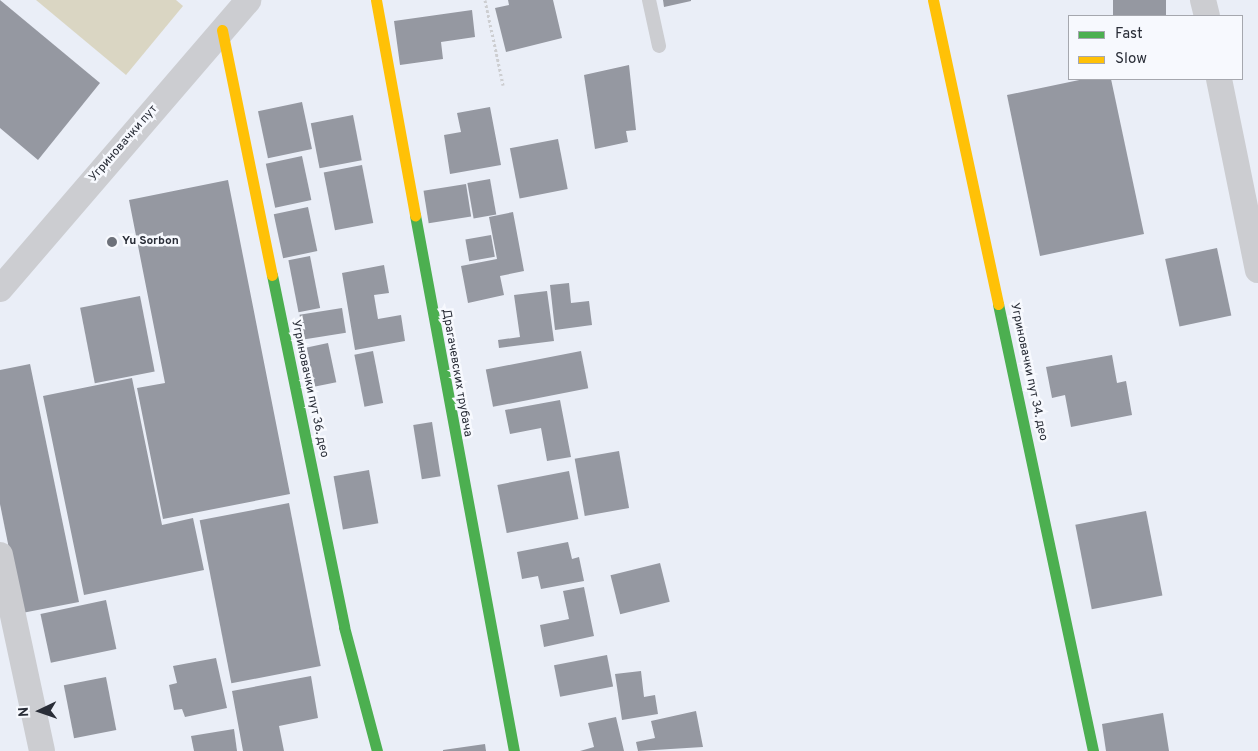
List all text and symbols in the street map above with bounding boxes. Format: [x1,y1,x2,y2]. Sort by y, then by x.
legend [1068,15,1243,80]
text: Fast [1115,25,1143,44]
text: Slow [1115,50,1147,69]
street label: Угриновачки пут [87,103,161,185]
place label: Yu Sorbon [122,235,179,249]
marker: Yu Sorbon [106,236,118,248]
street label: Угриновачки пут 34. део [1006,302,1050,442]
street label: Драгачевских трубача [438,308,474,438]
street label: Угриновачки пут 36. део [287,319,331,459]
north arrow [15,686,65,736]
text: N [16,706,33,717]

